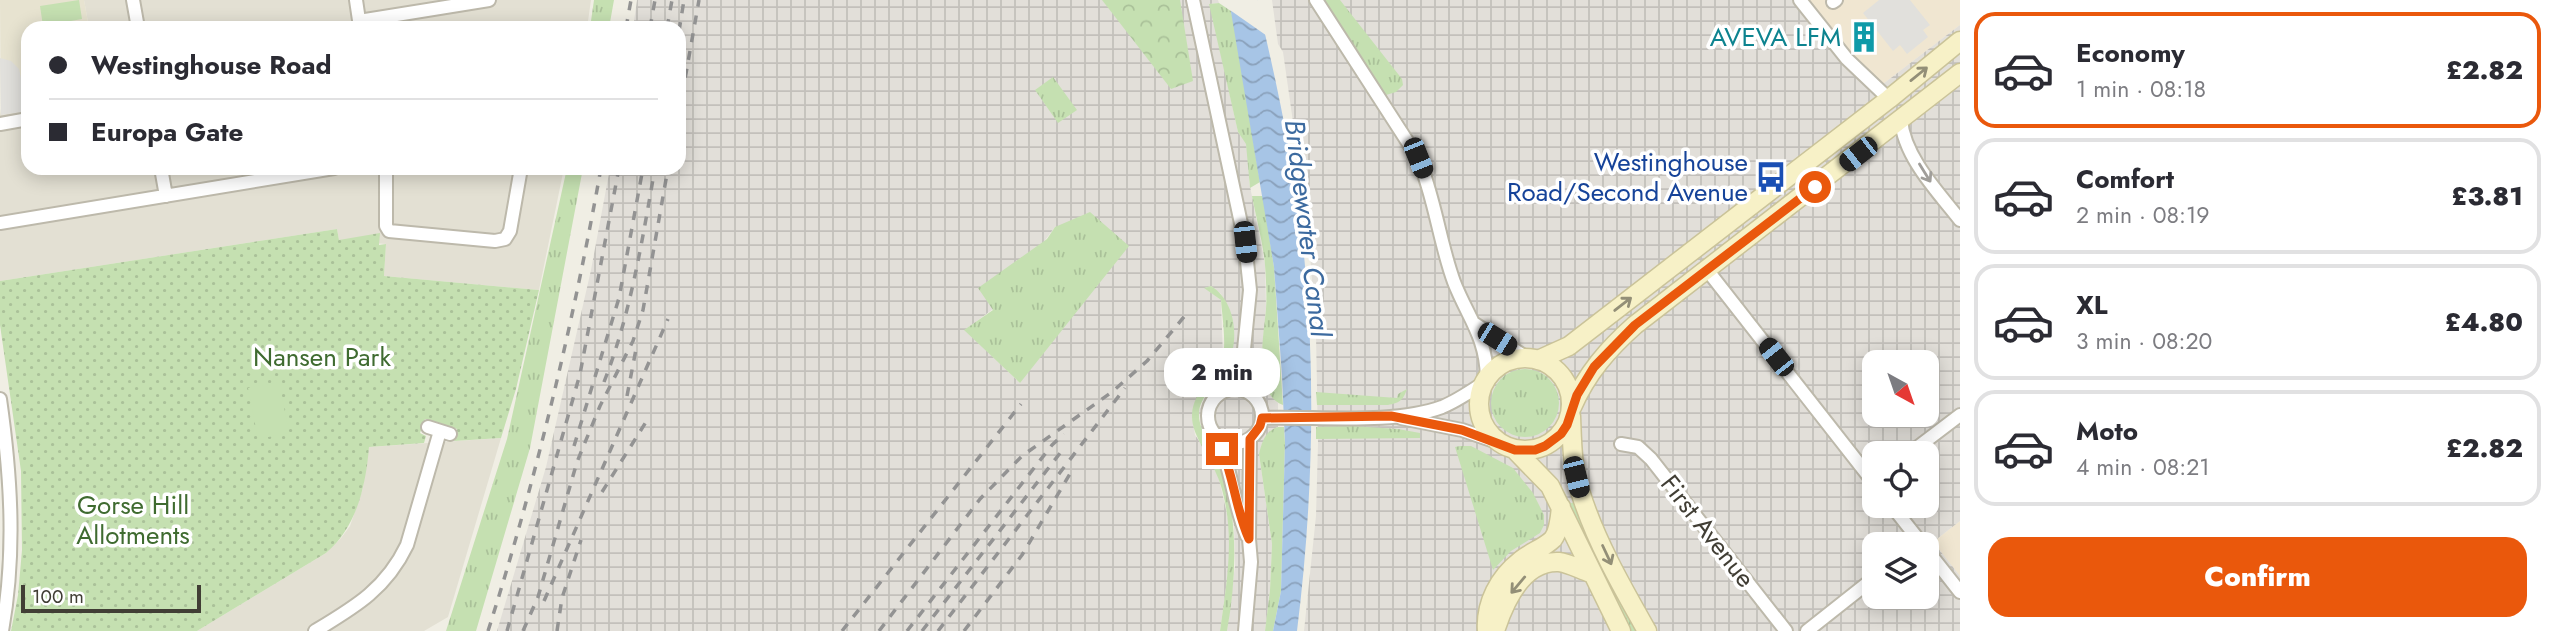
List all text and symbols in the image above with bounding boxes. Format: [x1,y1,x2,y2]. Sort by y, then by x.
place label: AVEVA LFM [1710,18,1841,56]
building icon: AVEVA LFM [1847,20,1881,54]
text: Economy [2076,34,2185,72]
icon: car [1992,39,2055,102]
text: Westinghouse Road [91,46,331,84]
text: £2.82 [2446,51,2523,89]
one-way arrow [1910,67,1928,82]
text: 1 min · 08:18 [2076,72,2206,106]
text: Europa Gate [91,113,243,151]
water label: Bridgewater Canal [1274,117,1341,341]
car [1835,133,1882,175]
car [1401,135,1436,181]
place label: Westinghouse Road/Second Avenue [1507,143,1748,211]
bus stop icon: Westinghouse Road/Second Avenue [1754,160,1788,194]
text: Comfort [2076,160,2174,198]
one-way arrow [1918,162,1932,182]
icon: car [1992,165,2055,228]
route start [1799,171,1831,203]
text: £3.81 [2451,177,2523,215]
text: 2 min · 08:19 [2076,198,2210,232]
car [1233,220,1258,264]
text: XL [2076,286,2108,324]
icon: car [1992,291,2055,354]
one-way arrow [1613,296,1632,311]
text: £4.80 [2445,303,2523,341]
car [1474,319,1521,359]
text: 3 min · 08:20 [2076,324,2212,358]
car [1755,334,1798,380]
park label: Nansen Park [253,338,392,376]
callout: 2 min [1164,348,1280,396]
north arrow [1862,350,1939,427]
map controls [1862,350,1939,609]
text: 2 min [1191,355,1253,389]
text: Moto [2076,412,2138,450]
icon: car [1992,417,2055,480]
text: £2.82 [2446,429,2523,467]
route end [1206,433,1238,465]
button: locate [1862,441,1939,518]
text: 4 min · 08:21 [2076,450,2210,484]
car [1561,454,1592,500]
street label: First Avenue [1652,466,1764,596]
park label: Gorse Hill Allotments [76,486,190,554]
button: layers [1862,532,1939,609]
button: Confirm [1988,537,2527,617]
one-way arrow [1601,544,1614,565]
one-way arrow [1510,576,1525,594]
scale bar [21,582,201,614]
text: 100 m [32,583,84,610]

